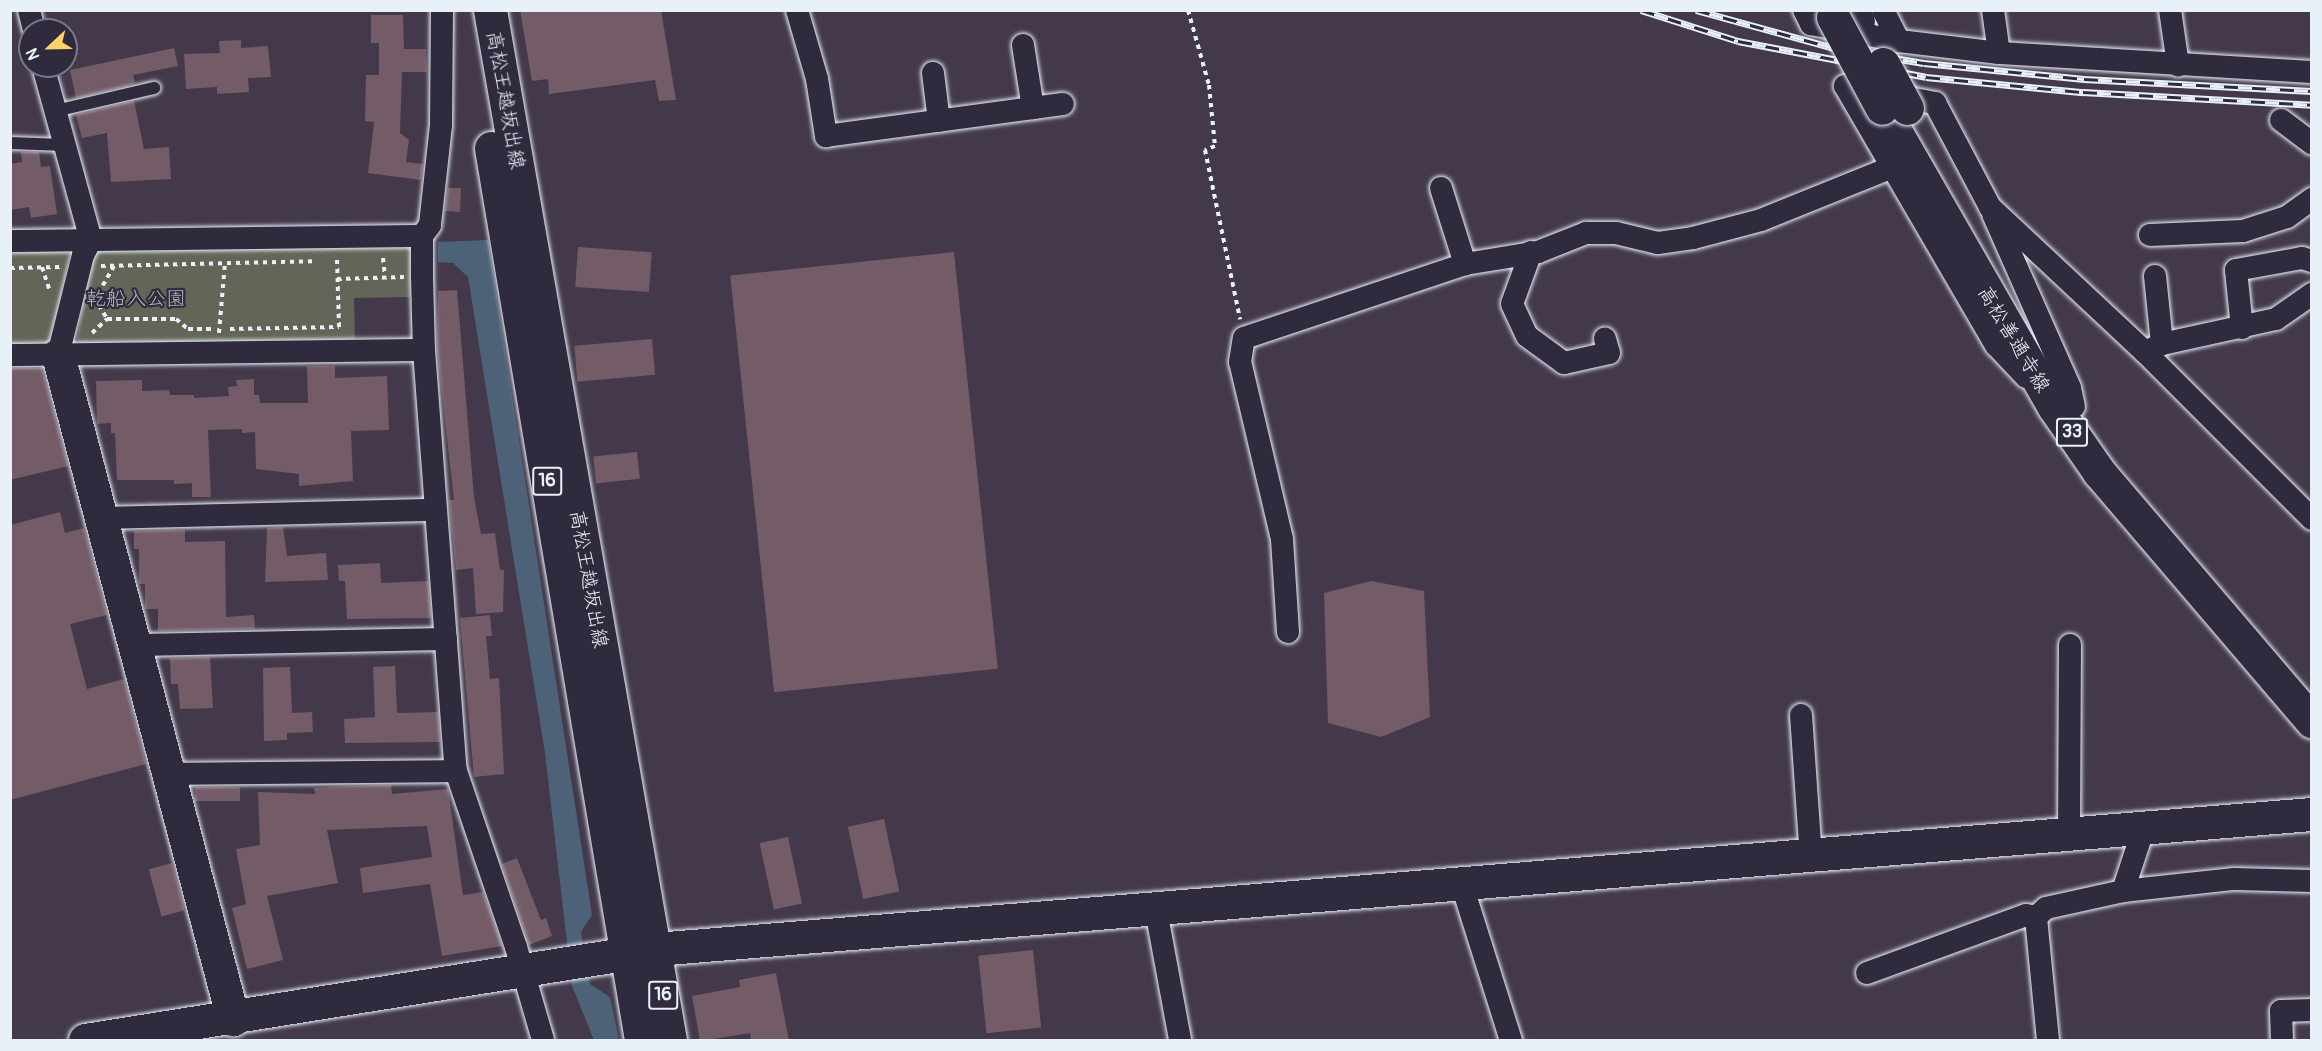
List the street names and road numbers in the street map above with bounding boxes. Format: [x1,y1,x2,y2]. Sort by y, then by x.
street label: 高松王越坂出線 [482,29,530,171]
street label: 高松善通寺線 [1973,281,2055,397]
road number: 33 [2056,417,2088,447]
road number: 16 [532,466,562,496]
street label: 高松王越坂出線 [565,508,613,650]
road number: 16 [648,980,678,1010]

